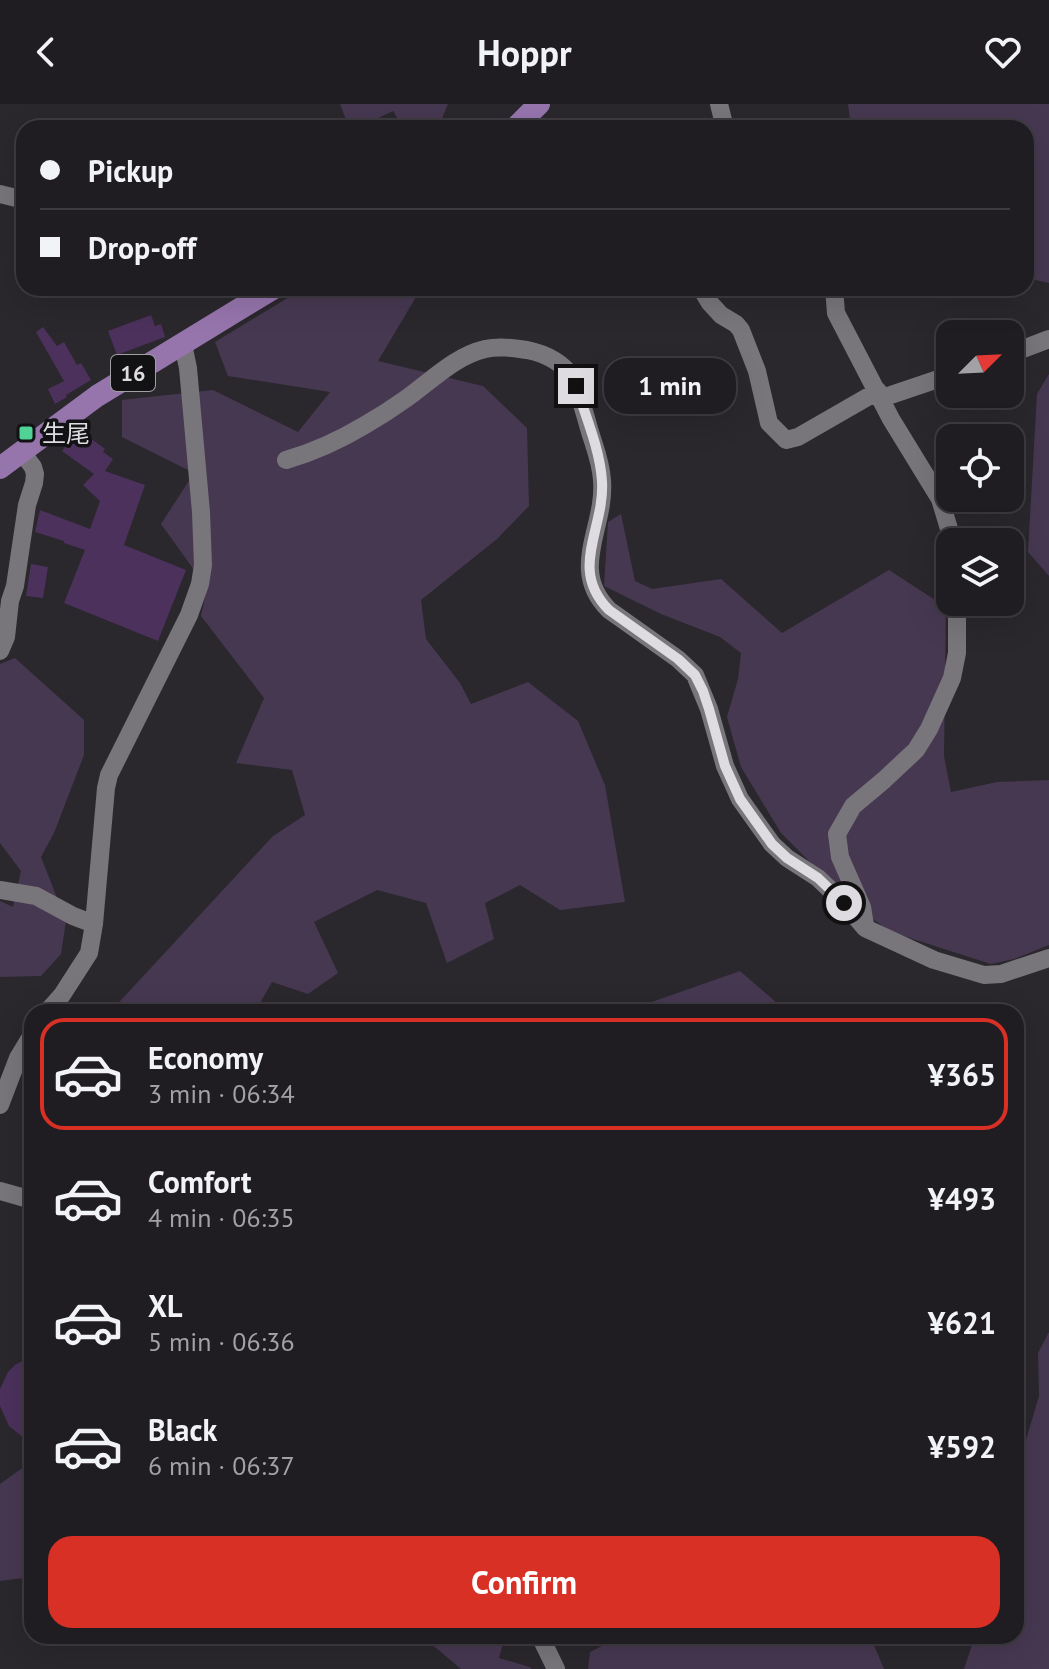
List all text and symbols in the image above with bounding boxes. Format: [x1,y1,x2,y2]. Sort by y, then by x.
text: Hoppr [477,29,572,76]
icon: back [24,30,68,74]
icon: heart [981,30,1025,74]
text: Pickup [88,151,173,190]
text: Drop-off [88,228,196,267]
north arrow [936,320,1024,408]
map controls [936,320,1024,616]
road number: 16 [111,355,155,391]
callout: 1 min [604,358,736,414]
route end [558,368,594,404]
text: 1 min [638,369,702,402]
place label: 生尾 [42,418,90,449]
marker: 生尾 [17,424,35,442]
button: locate [936,424,1024,512]
button: layers [936,528,1024,616]
route start [826,885,862,921]
icon: car [52,1038,124,1110]
text: Economy [148,1038,263,1077]
text: ¥365 [928,1055,996,1094]
text: 3 min · 06:34 [148,1077,295,1110]
icon: car [52,1162,124,1234]
text: Comfort [148,1162,251,1201]
text: ¥493 [928,1179,996,1218]
text: 4 min · 06:35 [148,1201,295,1234]
icon: car [52,1286,124,1358]
text: XL [148,1286,182,1325]
text: ¥621 [928,1303,996,1342]
text: 5 min · 06:36 [148,1325,295,1358]
icon: car [52,1410,124,1482]
text: Black [148,1410,217,1449]
text: ¥592 [928,1427,996,1466]
text: 6 min · 06:37 [148,1449,295,1482]
button: Confirm [48,1536,1000,1628]

